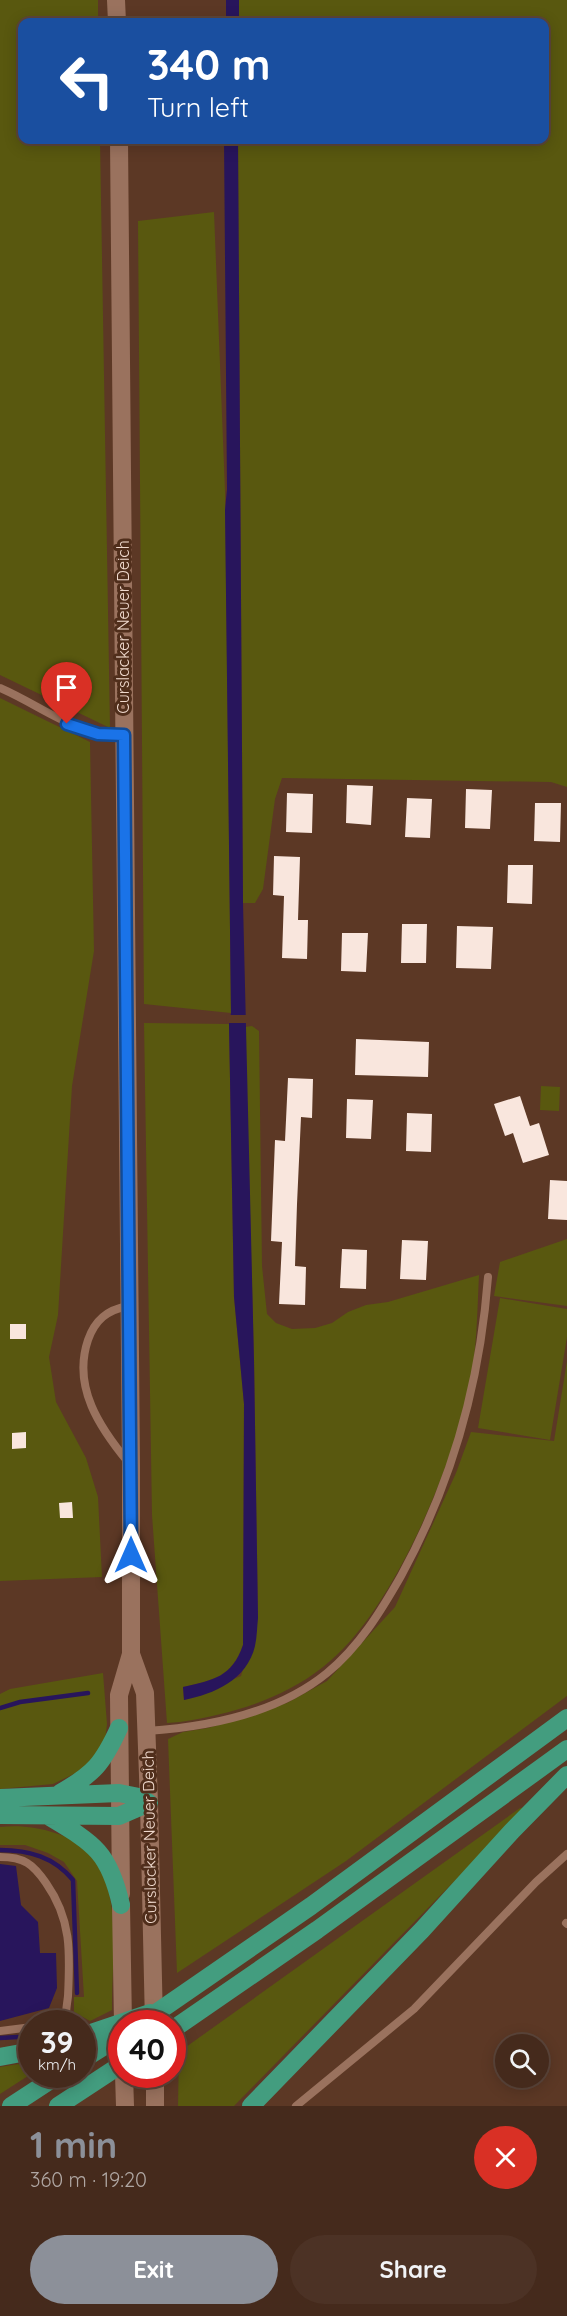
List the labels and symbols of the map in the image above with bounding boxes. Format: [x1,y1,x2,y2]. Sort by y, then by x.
street label: Curslacker Neuer Deich [113,540,133,714]
pin [41,662,92,724]
position arrow [99,1523,163,1587]
street label: Curslacker Neuer Deich [137,1750,161,1924]
speed limit sign: 40 [108,2010,186,2088]

